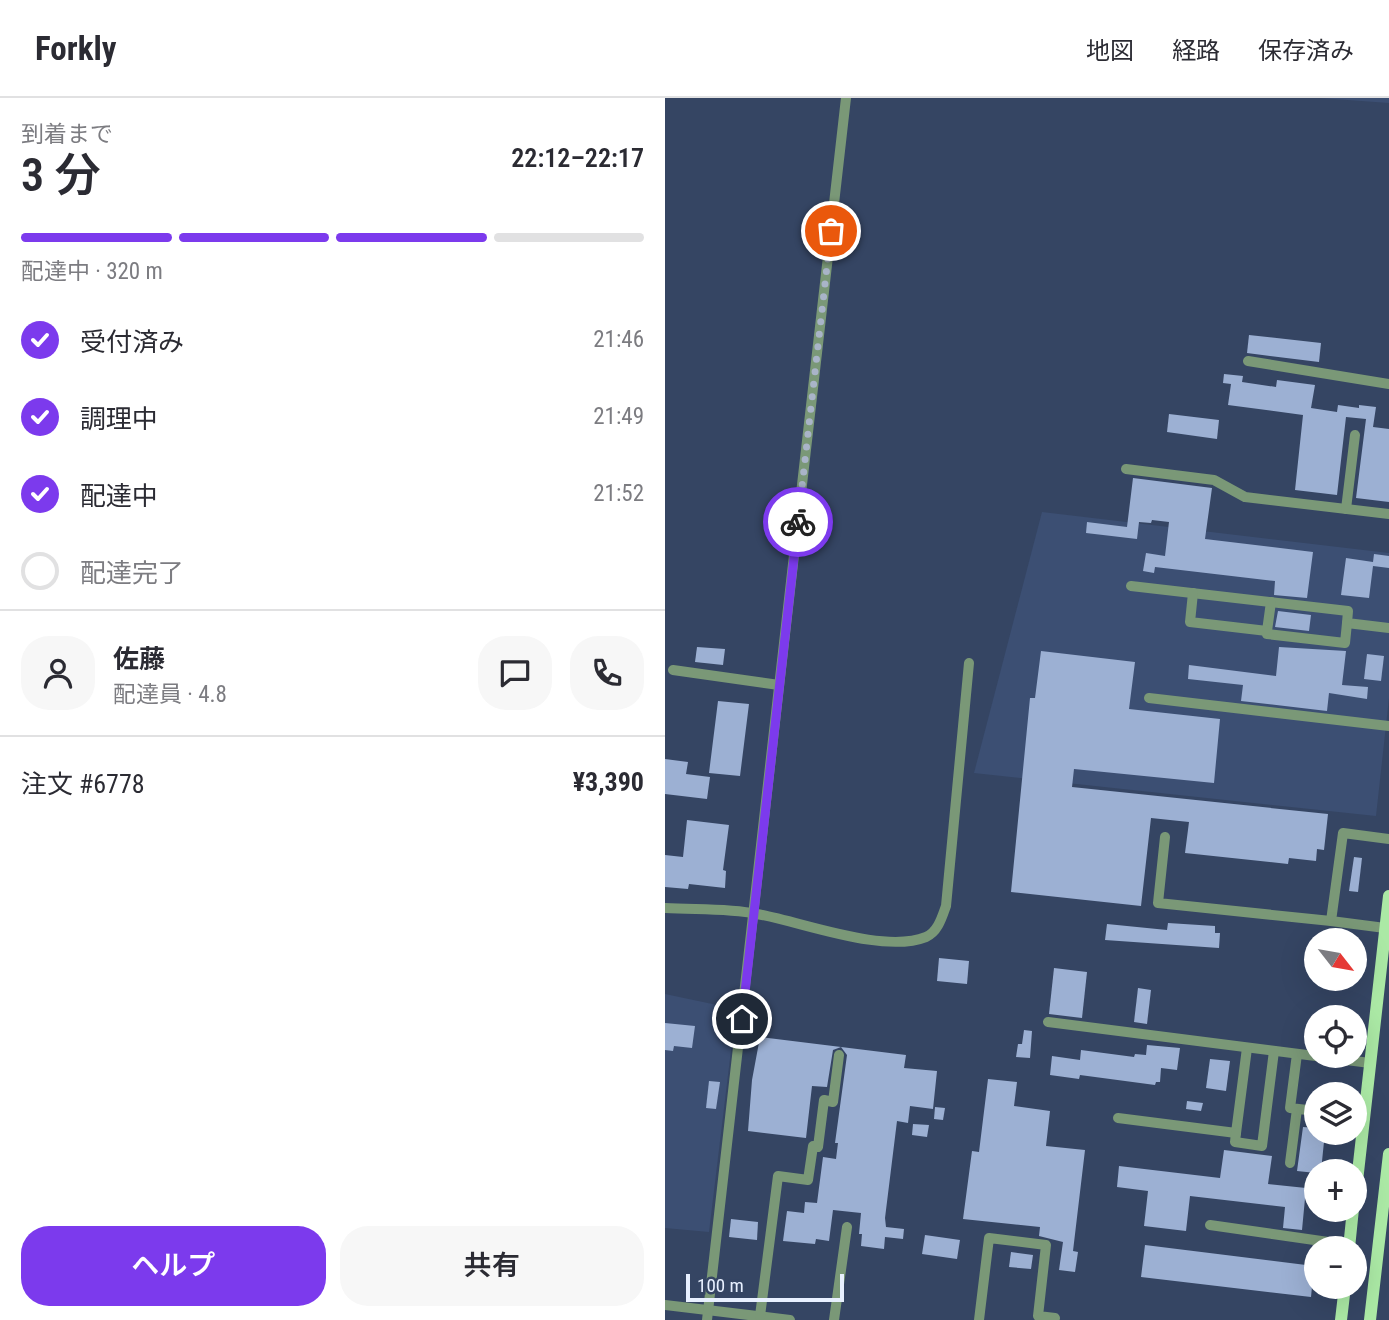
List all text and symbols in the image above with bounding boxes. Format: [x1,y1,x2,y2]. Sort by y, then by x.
text: Forkly [35,29,117,68]
text: 地図 [1086,37,1134,65]
text: 経路 [1172,37,1220,65]
text: 保存済み [1258,37,1354,65]
text: 到着まで [21,121,113,148]
text: 22:12–22:17 [511,143,644,173]
text: 3 分 [21,148,101,202]
pin [801,201,861,261]
icon: bag [812,212,850,250]
text: 配達中 · 320 m [21,258,163,285]
icon: check [21,321,59,359]
text: 21:46 [593,326,644,353]
text: 受付済み [80,327,184,357]
icon: check [21,398,59,436]
text: 21:49 [593,403,644,430]
text: 調理中 [80,404,158,434]
icon: check [21,475,59,513]
text: 21:52 [593,480,644,507]
text: 配達中 [80,481,158,511]
courier [763,487,833,557]
icon: bike [779,503,817,541]
text: 配達完了 [80,558,184,588]
button: person [21,636,95,710]
button: chat [478,636,552,710]
button: phone [570,636,644,710]
text: 佐藤 [113,644,165,674]
text: 配達員 · 4.8 [113,681,227,708]
text: ¥3,390 [573,767,644,797]
text: 注文 #6778 [21,769,145,799]
north arrow [1304,928,1367,990]
map controls [1304,928,1367,1299]
pin [712,989,772,1049]
icon: home [723,1000,761,1038]
button: locate [1304,1005,1367,1068]
button: layers [1304,1082,1367,1145]
button: + [1304,1159,1367,1222]
button: ヘルプ [21,1226,326,1306]
button: 共有 [340,1226,644,1306]
button: − [1304,1236,1367,1299]
scale bar [686,1271,843,1303]
text: 100 m [697,1274,744,1297]

